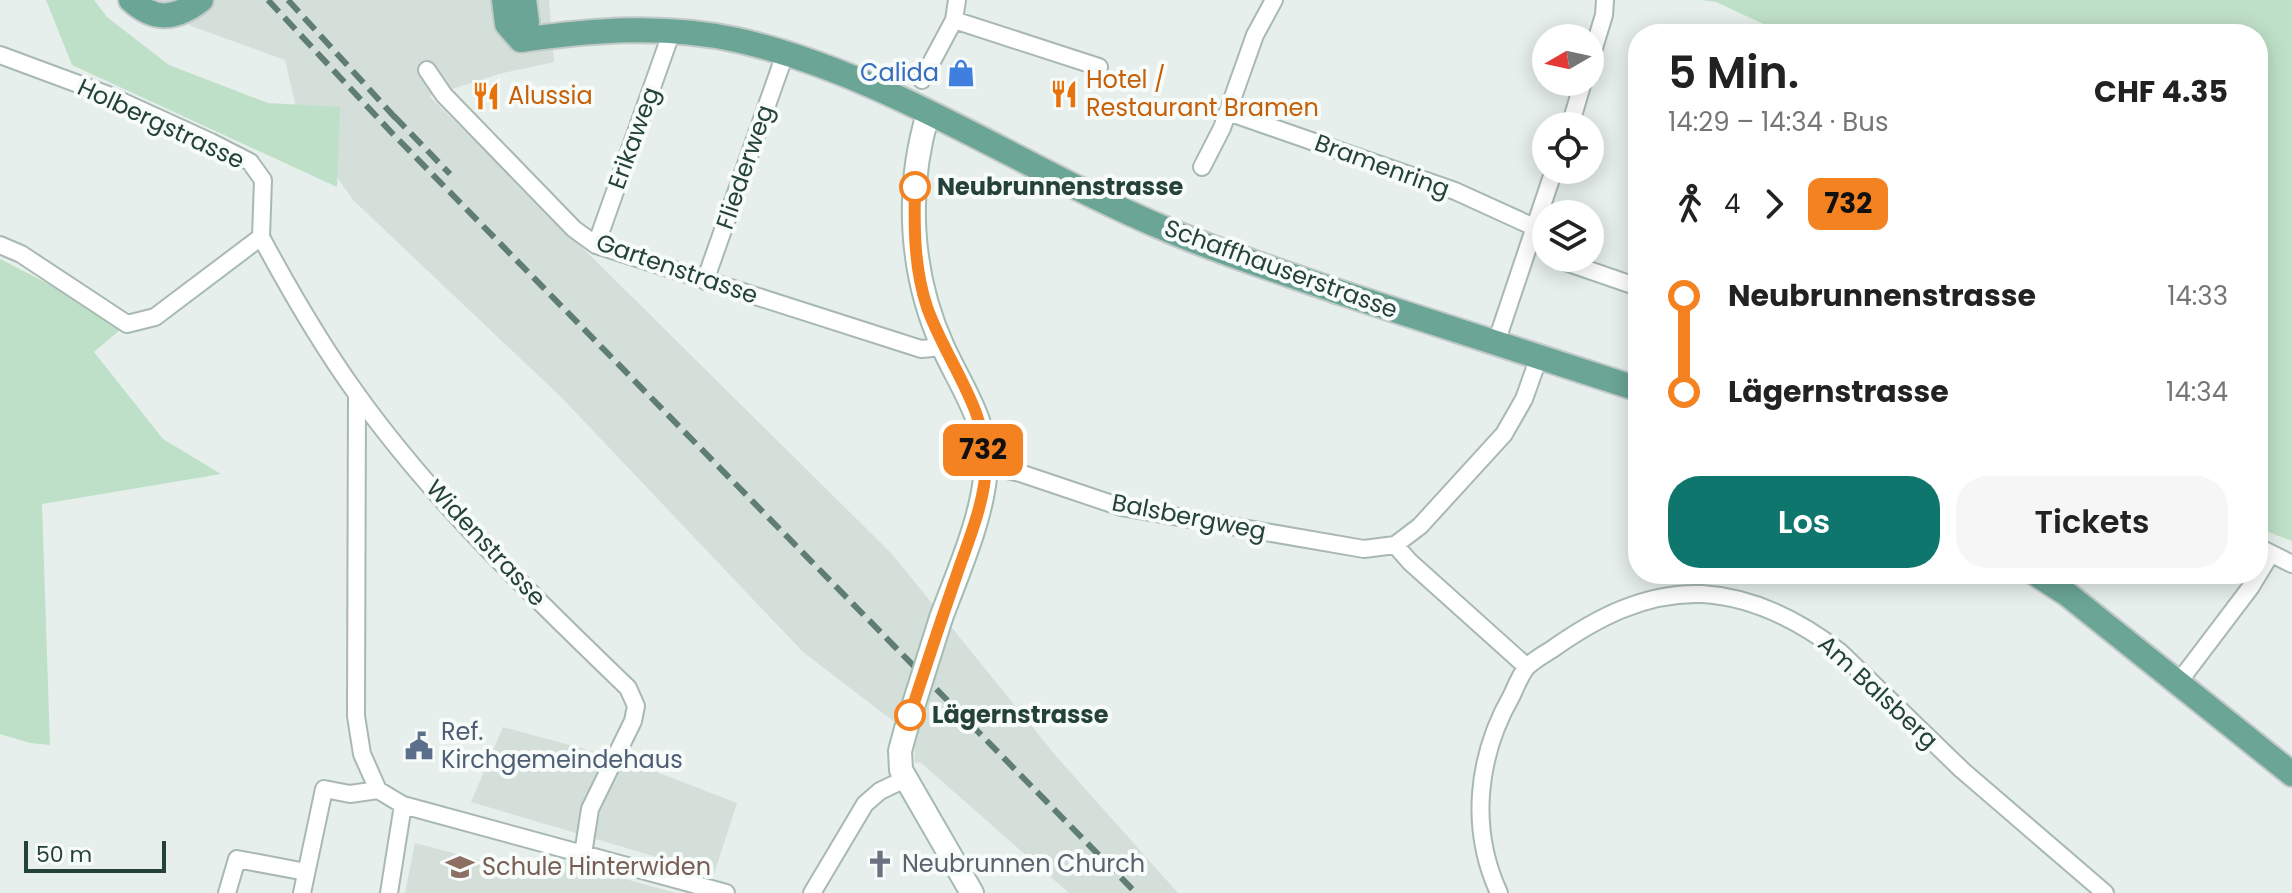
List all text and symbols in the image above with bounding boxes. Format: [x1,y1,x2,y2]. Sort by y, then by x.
north arrow [1532,24,1604,96]
map controls [1532,24,1604,272]
text: 5 Min. [1668,42,1799,103]
place label: Calida [860,56,939,89]
shop icon: Calida [946,58,976,88]
place label: Hotel / Restaurant Bramen [1086,63,1319,124]
street label: Holbergstrasse [72,70,250,177]
text: CHF 4.35 [2094,70,2228,113]
place label: Alussia [508,79,593,112]
restaurant icon: Hotel / Restaurant Bramen [1049,79,1079,109]
restaurant icon: Alussia [471,81,501,111]
street label: Erikaweg [600,82,667,194]
street label: Fliederweg [708,100,781,233]
text: 14:29 – 14:34 · Bus [1668,104,1888,140]
button: locate [1532,112,1604,184]
street label: Bramenring [1310,126,1454,205]
place label: Neubrunnenstrasse [937,170,1184,203]
marker: Neubrunnenstrasse [900,172,930,202]
icon: walk [1668,182,1712,226]
icon: forward [1752,182,1796,226]
text: 732 [1824,184,1872,223]
text: 4 [1724,186,1740,222]
button: layers [1532,200,1604,272]
street label: Schaffhauserstrasse [1160,211,1402,326]
street label: Gartenstrasse [592,225,763,312]
text: Neubrunnenstrasse [1728,274,2036,317]
text: 14:33 [2167,278,2228,314]
text: Lägernstrasse [1728,370,1949,413]
text: 14:34 [2166,374,2228,410]
line badge: 732 [937,424,1029,476]
text: 732 [959,430,1007,469]
street label: Widenstrasse [419,472,554,613]
button: Los [1668,476,1940,568]
button: Tickets [1956,476,2228,568]
street label: Balsbergweg [1109,485,1269,548]
street label: Am Balsberg [1811,627,1946,756]
place label: Lägernstrasse [932,698,1109,731]
marker: Lägernstrasse [895,700,925,730]
place label: Ref. Kirchgemeindehaus [441,715,683,776]
public building icon: Ref. Kirchgemeindehaus [404,731,434,761]
scale bar [24,837,166,873]
text: 50 m [36,839,92,870]
place label: Neubrunnen Church [902,847,1145,880]
church icon: Neubrunnen Church [865,849,895,879]
place label: Schule Hinterwiden [482,850,711,883]
school or university icon: Schule Hinterwiden [445,852,475,882]

